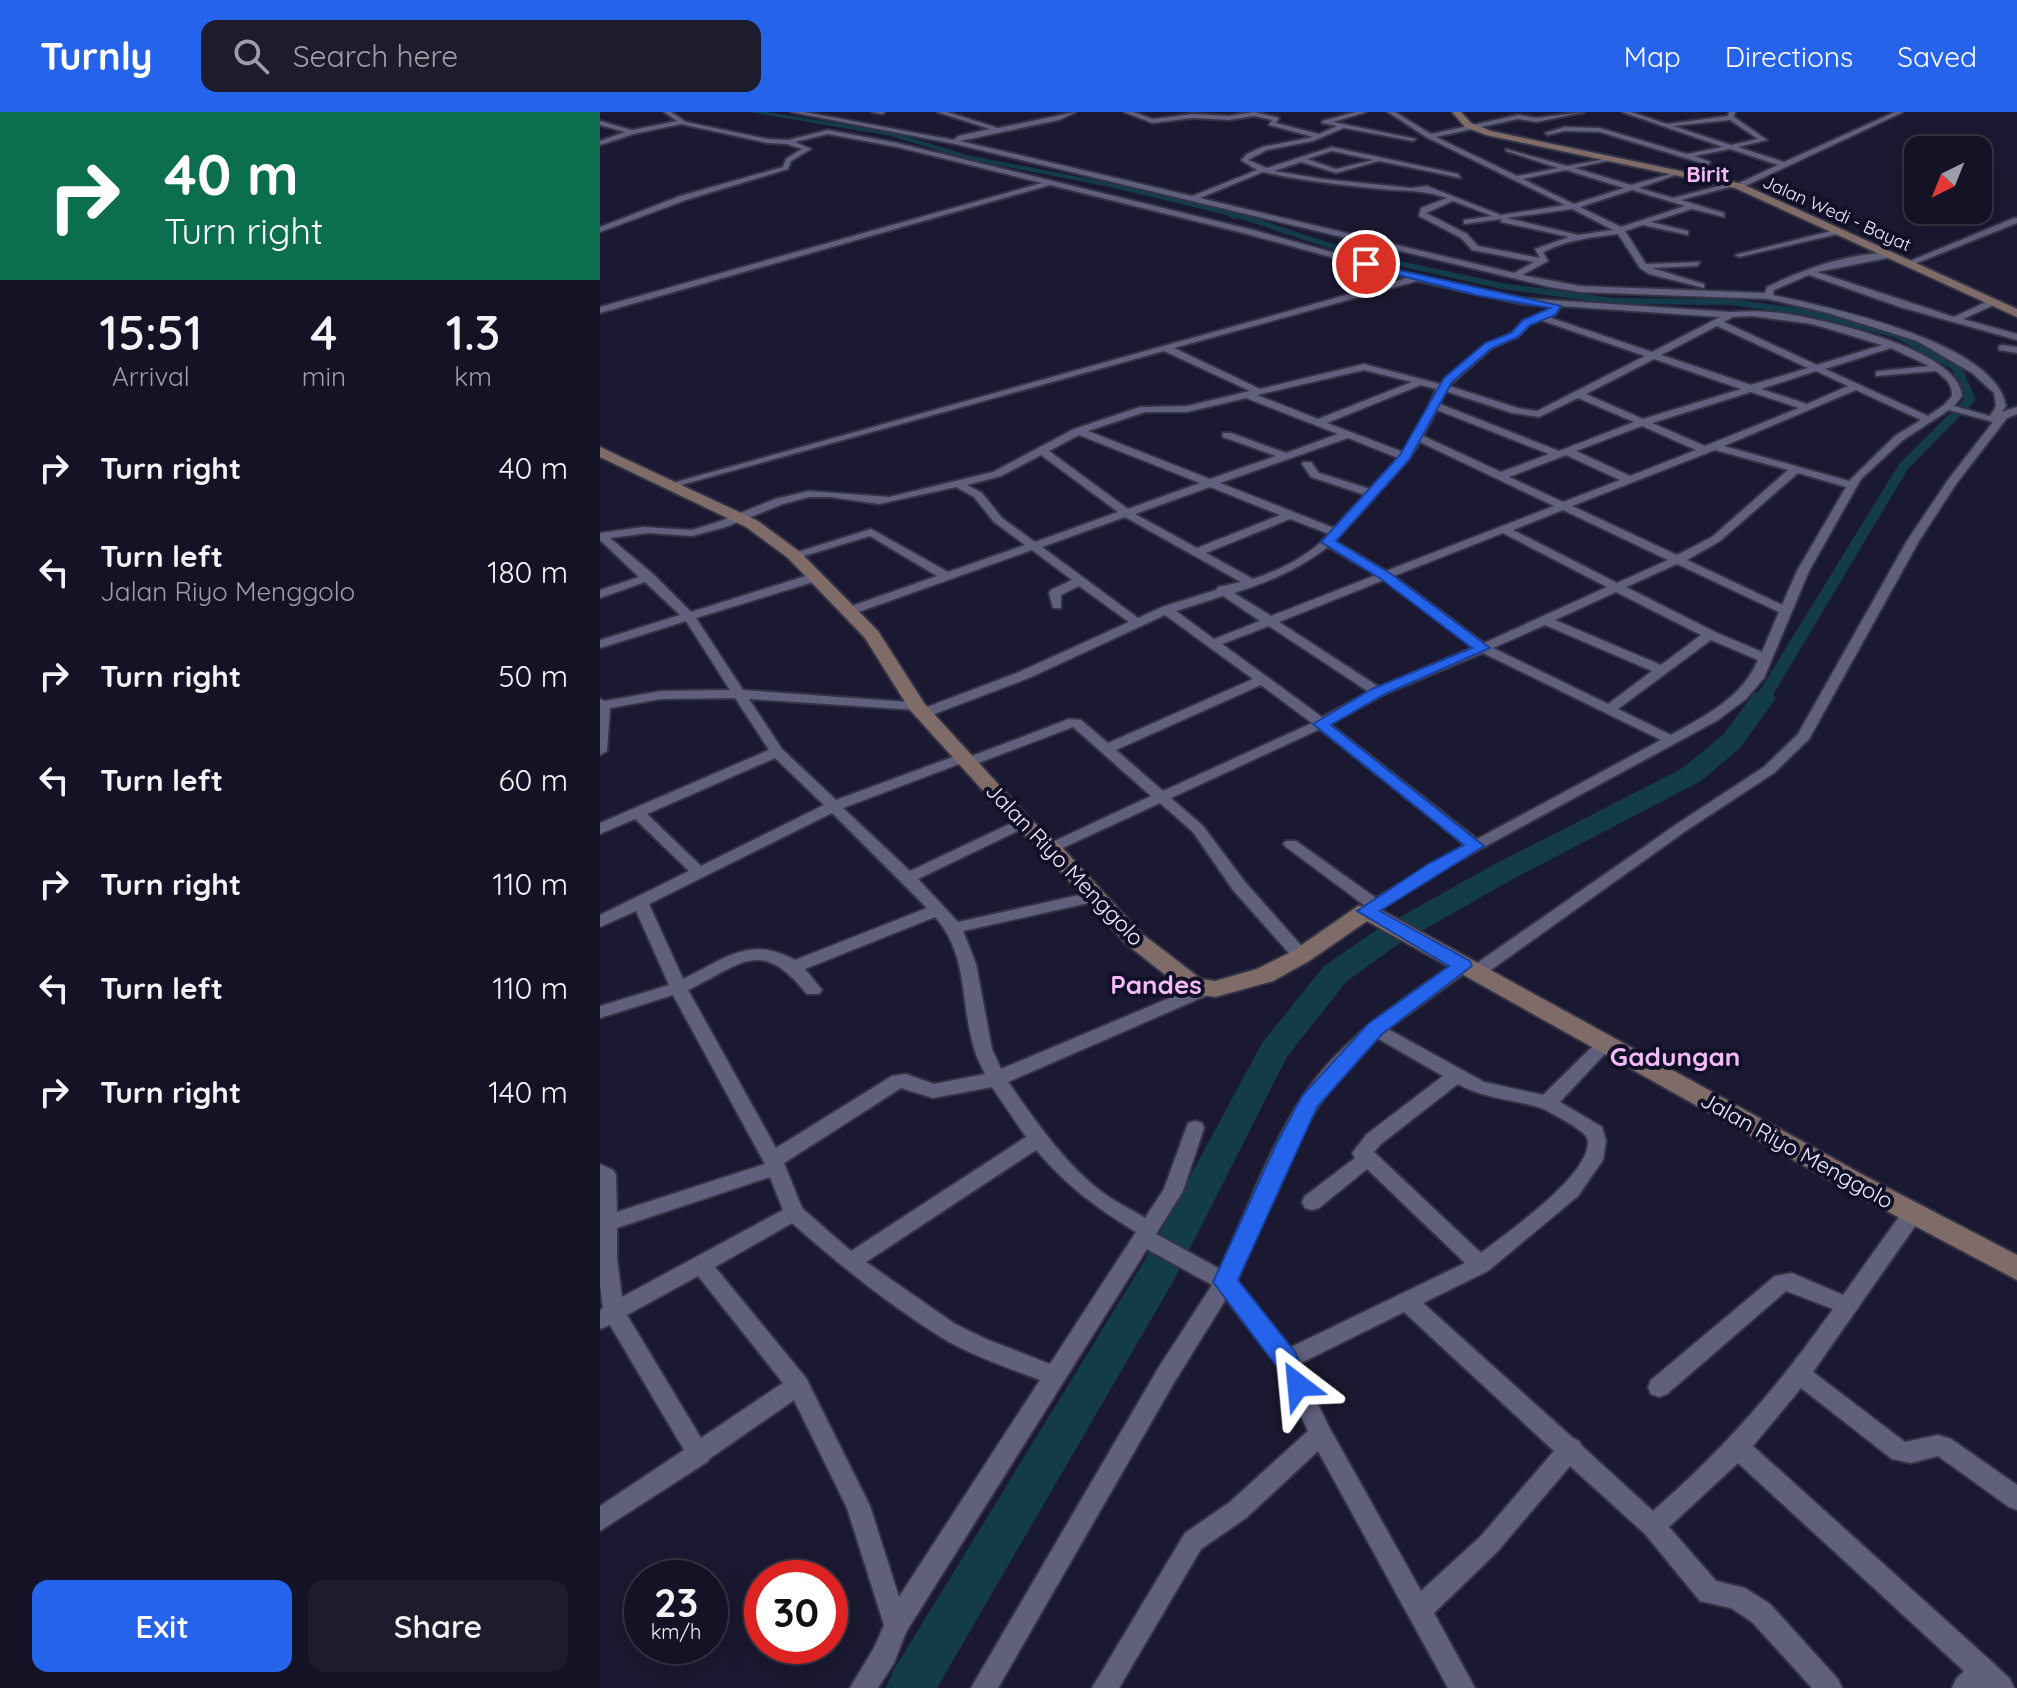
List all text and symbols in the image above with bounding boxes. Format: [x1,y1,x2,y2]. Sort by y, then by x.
search box [201,20,761,92]
text: Turnly [40,32,153,80]
icon: search [229,34,273,78]
text: Search here [293,37,458,75]
text: Map [1624,39,1681,74]
text: Directions [1725,39,1853,74]
text: Saved [1897,39,1977,74]
north arrow [1904,136,1992,224]
map controls [1904,136,1992,224]
text: 40 m [164,139,299,209]
icon: right [32,144,136,248]
district label: Birit [1686,160,1730,188]
street label: Jalan Wedi - Bayat [1759,170,1915,256]
text: Turn right [164,208,323,253]
pin [1332,230,1400,298]
icon: arrive [1344,242,1388,286]
text: 15:51 [100,302,202,362]
text: 4 [310,302,338,362]
text: 1.3 [446,302,500,362]
text: Arrival [112,360,190,393]
text: min [302,360,346,393]
text: km [454,360,492,393]
icon: right [32,446,76,490]
text: Turn right [100,449,241,487]
text: 40 m [499,449,568,487]
text: Turn left [100,537,223,575]
icon: left [32,550,76,594]
text: 180 m [487,553,568,591]
text: Jalan Riyo Menggolo [100,575,355,608]
icon: right [32,654,76,698]
text: Turn right [100,657,241,695]
text: 50 m [498,657,568,695]
icon: left [32,758,76,802]
text: Turn left [100,761,223,799]
text: 60 m [498,761,568,799]
street label: Jalan Riyo Menggolo [980,777,1150,951]
icon: right [32,862,76,906]
text: Turn right [100,865,241,903]
text: 110 m [492,865,568,903]
icon: left [32,966,76,1010]
district label: Pandes [1110,968,1202,1001]
text: Turn left [100,969,223,1007]
text: 110 m [492,969,568,1007]
district label: Gadungan [1610,1040,1740,1073]
icon: right [32,1070,76,1114]
text: Turn right [100,1073,241,1111]
text: 140 m [488,1073,568,1111]
street label: Jalan Riyo Menggolo [1696,1085,1898,1215]
position arrow [1256,1343,1340,1427]
speed limit sign: 30 [744,1560,848,1664]
text: 23 [654,1577,698,1627]
button: Exit [32,1580,292,1672]
button: Share [308,1580,568,1672]
text: km/h [651,1619,701,1644]

